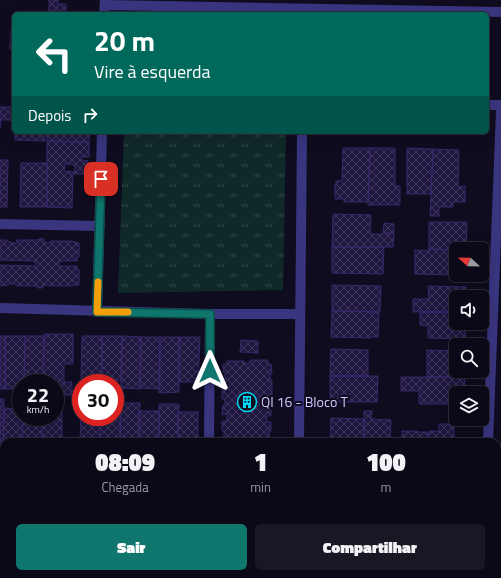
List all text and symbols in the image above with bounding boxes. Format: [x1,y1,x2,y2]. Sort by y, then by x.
text: 20 m [94,19,155,62]
icon: left [28,28,80,80]
text: Vire à esquerda [94,58,211,85]
text: Depois [28,104,71,127]
icon: right [79,104,101,126]
pin [84,162,118,196]
icon: arrive [90,168,112,190]
north arrow [449,242,489,282]
map controls [449,242,489,426]
button: sound [449,290,489,330]
button: search [449,338,489,378]
position arrow [189,350,231,392]
speed limit sign: 30 [72,374,124,426]
text: 22 [27,379,49,410]
button: layers [449,386,489,426]
building icon: QI 16 - Bloco T [236,391,258,413]
place label: QI 16 - Bloco T [261,391,348,412]
text: km/h [27,402,49,417]
text: 08:09 [95,444,155,480]
text: 1 [254,444,267,480]
text: 100 [366,444,406,480]
text: Chegada [101,477,149,497]
text: min [250,477,271,497]
text: m [380,477,391,497]
button: Sair [16,524,247,570]
button: Compartilhar [255,524,485,570]

